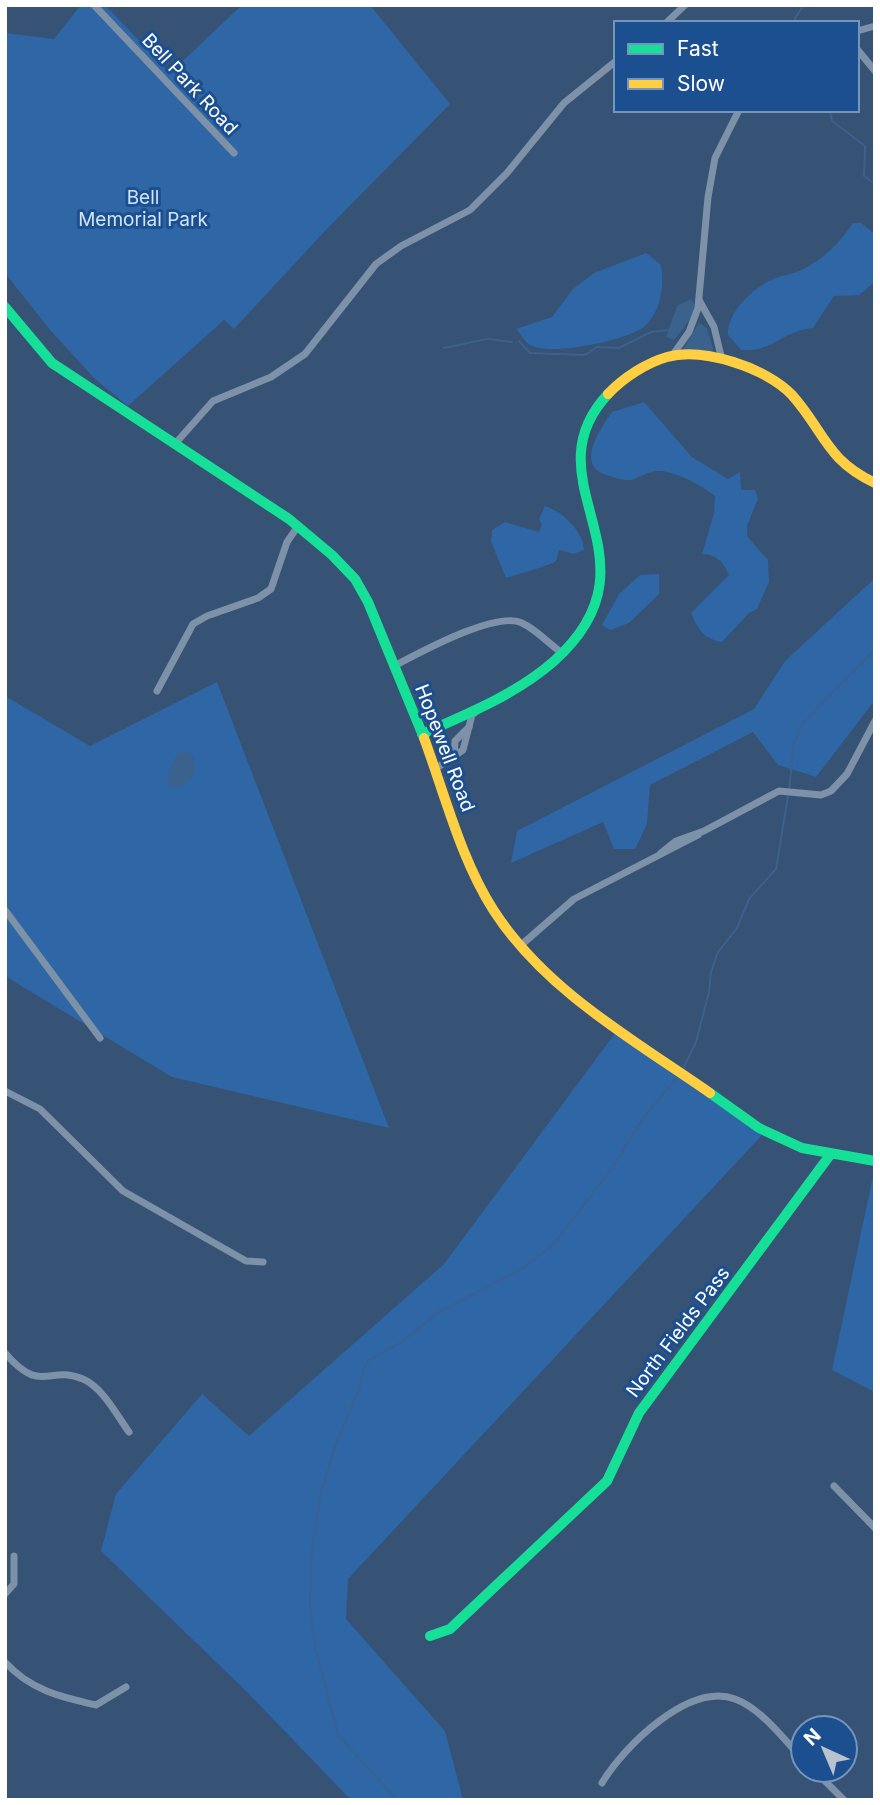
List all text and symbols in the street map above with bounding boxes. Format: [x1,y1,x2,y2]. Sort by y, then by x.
legend [614,21,859,112]
street label: Bell Park Road [137,29,243,139]
text: Fast [677,36,719,61]
text: Slow [677,71,725,96]
park label: Bell Memorial Park [78,186,208,231]
street label: Hopewell Road [410,681,480,815]
street label: North Fields Pass [621,1262,735,1402]
north arrow [789,1714,859,1784]
text: N [799,1724,826,1750]

